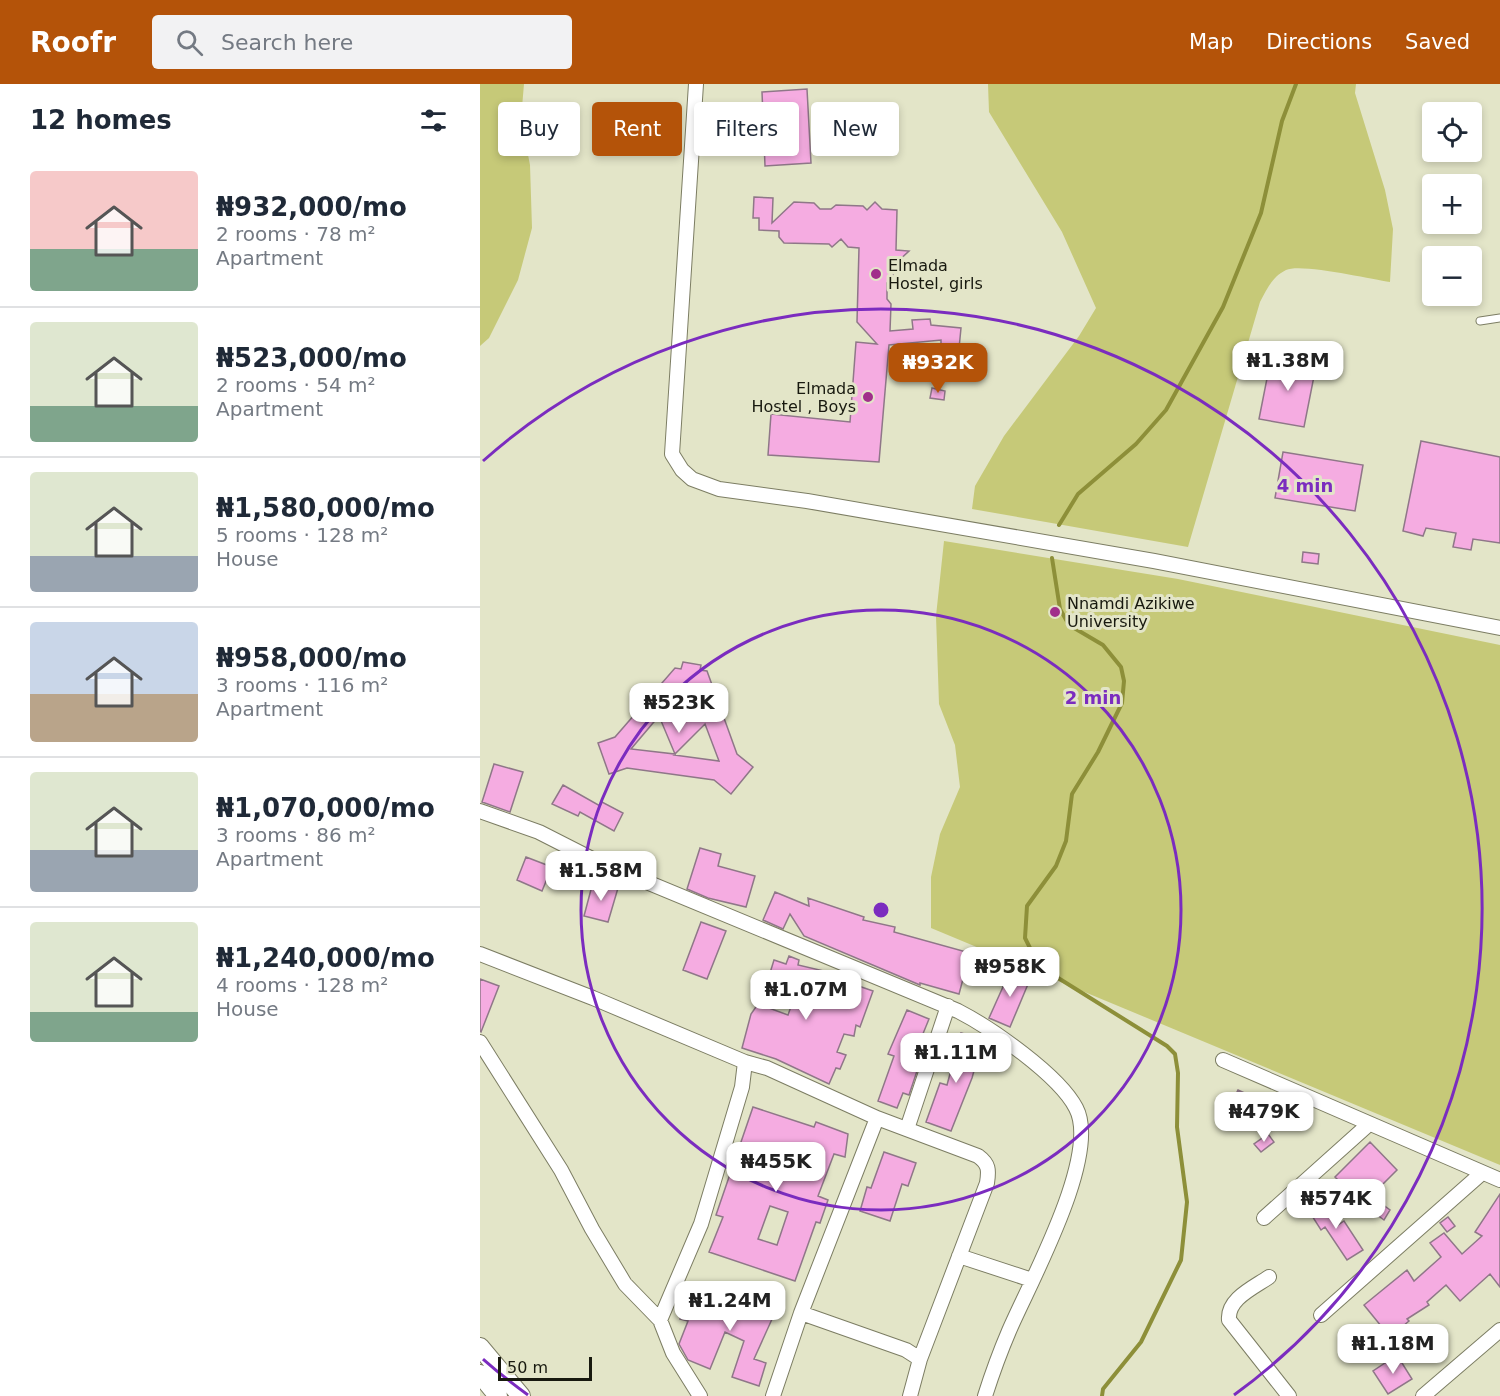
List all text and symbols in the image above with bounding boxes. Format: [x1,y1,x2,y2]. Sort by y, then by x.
search box [152,15,572,69]
text: Roofr [30,26,116,59]
icon: search [173,26,206,59]
text: Search here [221,30,353,55]
text: Map [1189,30,1233,54]
text: Directions [1266,30,1372,54]
text: Saved [1405,30,1470,54]
chip: Buy [498,102,580,156]
chip: Rent [592,102,682,156]
chip: Filters [694,102,799,156]
chip: New [811,102,899,156]
map controls [1422,102,1482,306]
button: locate [1422,102,1482,162]
icon: filters [417,104,450,137]
text: 12 homes [30,105,172,135]
button: + [1422,174,1482,234]
text: ₦932,000/mo [216,192,407,222]
icon: home [78,195,150,267]
text: 2 rooms · 78 m² [216,222,376,246]
text: Apartment [216,246,323,270]
button: − [1422,246,1482,306]
place label: Elmada Hostel, girls [888,256,983,293]
marker: Elmada Hostel, girls [869,267,883,281]
pin: ₦1.38M [1239,341,1337,392]
text: ₦523,000/mo [216,343,407,373]
pin: ₦932K [896,343,980,394]
icon: home [78,346,150,418]
text: ₦1.38M [1246,348,1330,372]
text: ₦932K [902,350,974,374]
text: 2 rooms · 54 m² [216,373,376,397]
place label: Elmada Hostel , Boys [751,379,856,416]
marker: Elmada Hostel , Boys [861,390,875,404]
text: Apartment [216,397,323,421]
text: 4 min [1277,475,1333,496]
text: ₦1,580,000/mo [216,493,435,523]
icon: home [78,496,150,568]
text: 5 rooms · 128 m² [216,523,388,547]
text: House [216,547,279,571]
place label: Nnamdi Azikiwe University [1067,594,1195,631]
marker: Nnamdi Azikiwe University [1048,605,1062,619]
text: ₦958,000/mo [216,643,407,673]
icon: home [78,646,150,718]
text: 3 rooms · 116 m² [216,673,388,697]
pin: ₦523K [637,683,721,734]
text: 2 min [1065,687,1121,708]
text: ₦523K [643,690,715,714]
text: Apartment [216,697,323,721]
text: ₦1,070,000/mo [216,793,435,823]
icon: home [78,796,150,868]
text: 3 rooms · 86 m² [216,823,376,847]
text: Apartment [216,847,323,871]
pin: ₦1.58M [552,851,650,902]
text: ₦1.58M [559,858,643,882]
centre of rings [871,900,891,920]
text: ₦1,240,000/mo [216,943,435,973]
icon: home [78,946,150,1018]
pin: ₦958K [968,947,1052,998]
text: ₦958K [974,954,1046,978]
pin: ₦1.07M [757,970,855,1021]
text: 4 rooms · 128 m² [216,973,388,997]
text: ₦1.07M [764,977,848,1001]
text: House [216,997,279,1021]
pin: ₦1.11M [907,1033,1005,1084]
text: ₦1.11M [914,1040,998,1064]
pin: ₦479K [1222,1092,1306,1143]
text: ₦479K [1228,1099,1300,1123]
pin: ₦455K [734,1142,818,1193]
text: ₦455K [740,1149,812,1173]
pin: ₦574K [1294,1179,1378,1230]
text: ₦574K [1300,1186,1372,1210]
pin: ₦1.24M [681,1281,779,1332]
text: ₦1.24M [688,1288,772,1312]
pin: ₦1.18M [1344,1324,1442,1375]
text: ₦1.18M [1351,1331,1435,1355]
scale bar [498,1354,592,1382]
text: 50 m [507,1358,548,1377]

